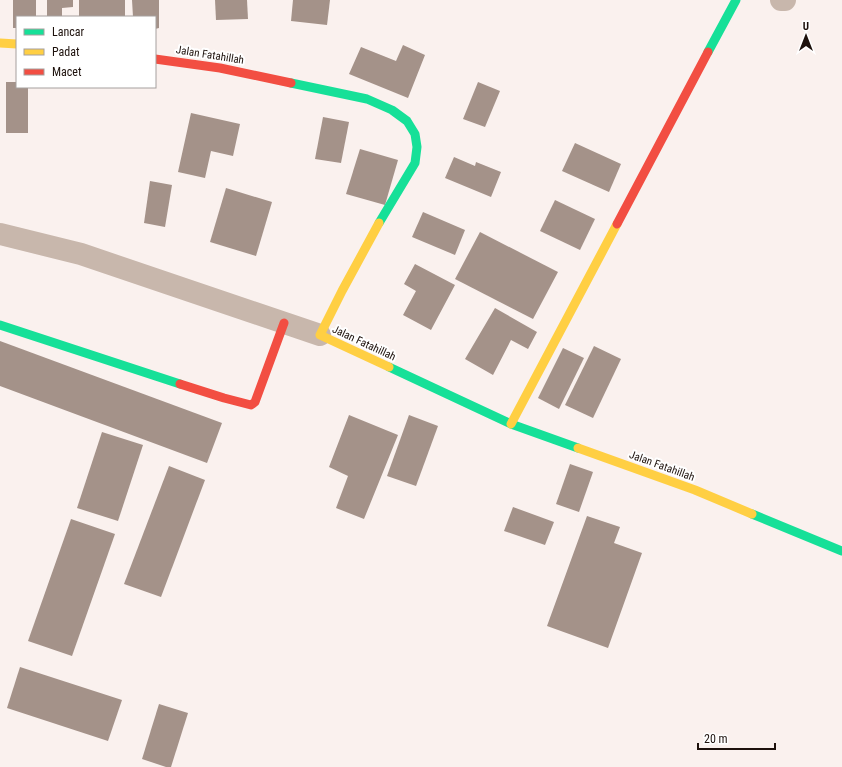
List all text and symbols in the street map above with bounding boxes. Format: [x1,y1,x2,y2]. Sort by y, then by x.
legend [16,16,156,88]
north arrow [786,16,826,56]
text: U [803,20,809,33]
text: Lancar [52,25,85,39]
street label: Jalan Fatahillah [175,43,245,67]
text: Padat [52,45,80,59]
text: Macet [52,65,82,79]
street label: Jalan Fatahillah [330,323,398,363]
street label: Jalan Fatahillah [628,448,696,484]
scale bar [698,725,775,751]
text: 20 m [704,732,728,746]

